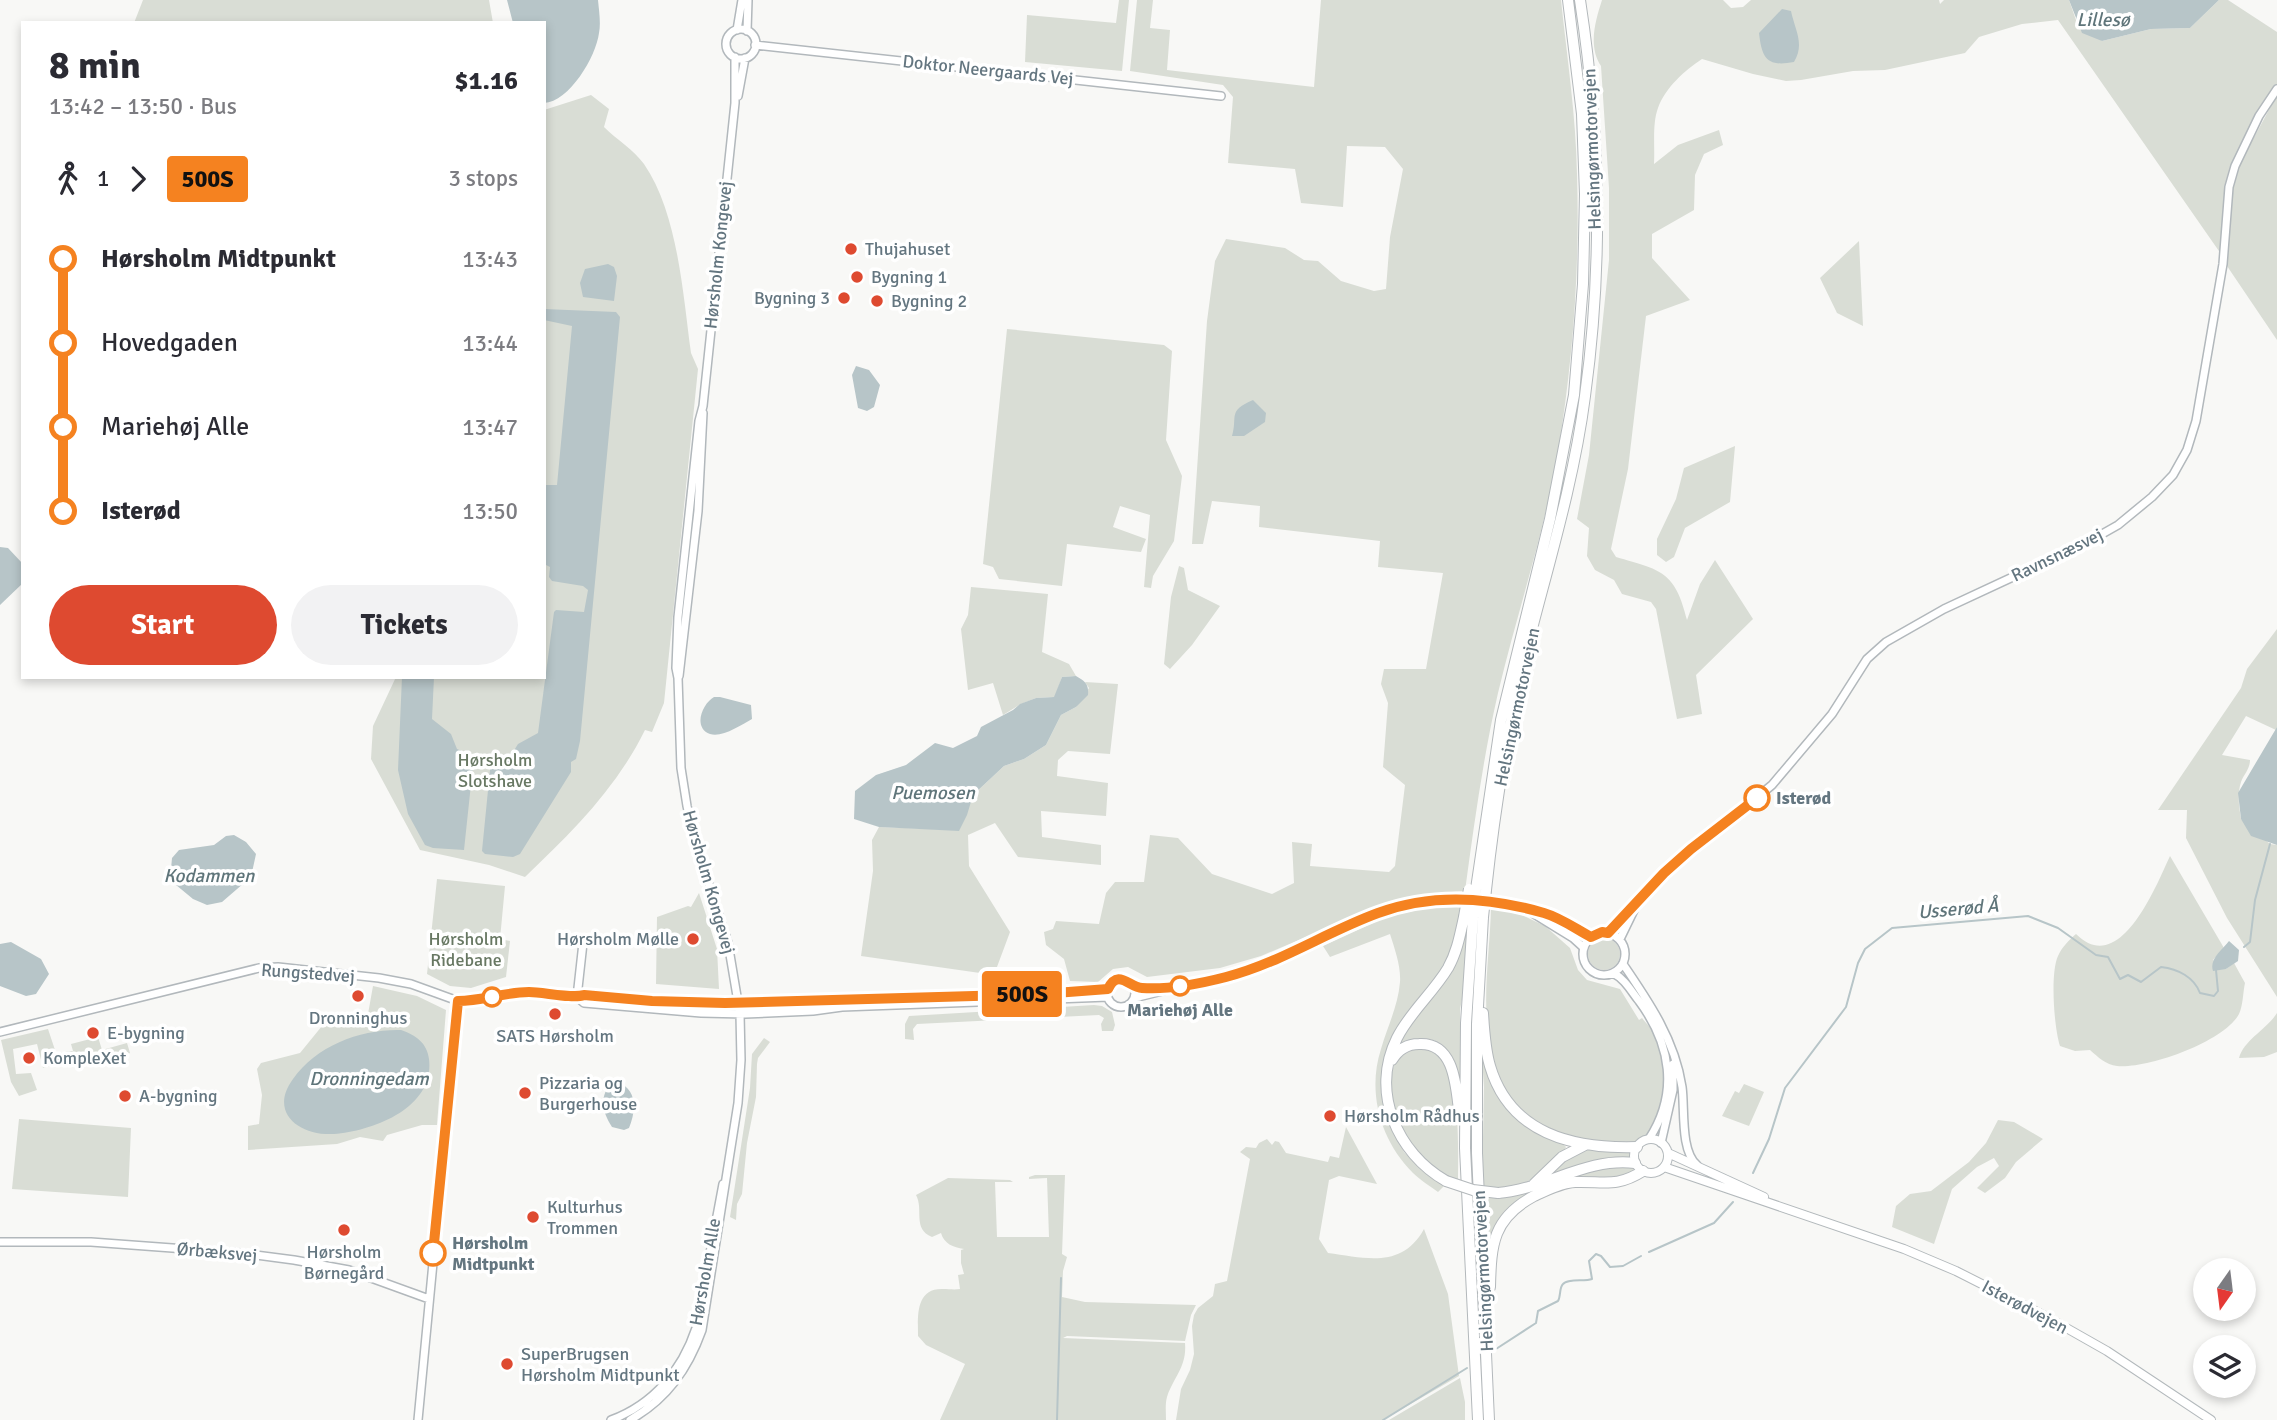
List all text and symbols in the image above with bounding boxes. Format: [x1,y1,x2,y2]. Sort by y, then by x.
water label: Lillesø [2076,8,2131,32]
text: 8 min [49,42,141,89]
street label: Doktor Neergaards Vej [901,50,1075,90]
text: $1.16 [454,65,518,97]
street label: Helsingørmotorvejen [1578,68,1606,230]
text: 13:42 – 13:50 · Bus [49,92,237,121]
icon: walk [49,160,87,198]
icon: forward [119,160,157,198]
text: 1 [97,164,109,193]
text: 500S [181,164,234,194]
text: 3 stops [448,164,518,193]
street label: Hørsholm Kongevej [699,180,737,330]
place label: Thujahuset [865,238,950,260]
marker: Thujahuset [843,241,859,257]
text: Hørsholm Midtpunkt [101,243,336,275]
text: 13:43 [462,245,518,274]
place label: Bygning 1 [871,266,947,288]
marker: Bygning 1 [849,269,865,285]
place label: Bygning 3 [754,287,830,309]
marker: Bygning 3 [836,290,852,306]
place label: Bygning 2 [891,290,967,312]
marker: Bygning 2 [869,293,885,309]
text: Hovedgaden [101,327,238,359]
text: 13:44 [462,329,518,358]
text: Mariehøj Alle [101,411,249,443]
text: 13:47 [462,413,518,442]
text: Isterød [101,495,181,527]
text: 13:50 [462,497,518,526]
street label: Ravnsnæsvej [2008,523,2106,587]
button: Start [49,585,277,665]
button: Tickets [291,585,518,665]
street label: Helsingørmotorvejen [1489,626,1545,788]
park label: Hørsholm Slotshave [458,749,532,792]
water label: Puemosen [891,781,975,805]
marker: Isterød [1744,785,1770,811]
place label: Isterød [1776,787,1832,809]
street label: Hørsholm Kongevej [678,808,740,956]
water label: Kodammen [164,864,255,888]
water label: Usserød Å [1917,893,2001,924]
park label: Hørsholm Ridebane [429,928,503,971]
place label: Hørsholm Mølle [557,928,679,950]
marker: Hørsholm Mølle [685,931,701,947]
street label: Rungstedvej [260,959,356,987]
line badge: 500S [973,971,1071,1017]
marker: Mariehøj Alle [1170,976,1190,996]
text: 500S [996,979,1048,1009]
unlabelled marker [482,987,502,1007]
marker: Dronninghus [350,988,366,1004]
place label: Mariehøj Alle [1127,999,1233,1021]
marker: SATS Hørsholm [547,1006,563,1022]
place label: Dronninghus [309,1007,407,1029]
place label: E-bygning [107,1022,185,1044]
marker: E-bygning [85,1025,101,1041]
place label: SATS Hørsholm [496,1025,614,1047]
place label: KompleXet [43,1047,126,1069]
marker: KompleXet [21,1050,37,1066]
water label: Dronningedam [309,1067,430,1091]
place label: Pizzaria og Burgerhouse [539,1072,637,1115]
place label: A-bygning [139,1085,218,1107]
marker: Pizzaria og Burgerhouse [517,1085,533,1101]
marker: A-bygning [117,1088,133,1104]
place label: Hørsholm Rådhus [1344,1105,1480,1127]
marker: Hørsholm Rådhus [1322,1108,1338,1124]
street label: Helsingørmotorvejen [1468,1190,1498,1352]
place label: Kulturhus Trommen [547,1196,623,1239]
marker: Kulturhus Trommen [525,1209,541,1225]
street label: Hørsholm Alle [685,1217,725,1327]
marker: Hørsholm Børnegård [336,1222,352,1238]
place label: Hørsholm Midtpunkt [452,1232,535,1275]
street label: Ørbæksvej [176,1238,258,1266]
marker: Hørsholm Midtpunkt [420,1240,446,1266]
place label: Hørsholm Børnegård [304,1241,384,1284]
north arrow [2193,1258,2256,1321]
map controls [2193,1258,2256,1398]
street label: Isterødvejen [1978,1275,2072,1339]
button: layers [2193,1335,2256,1398]
place label: SuperBrugsen Hørsholm Midtpunkt [521,1343,680,1386]
marker: SuperBrugsen Hørsholm Midtpunkt [499,1356,515,1372]

